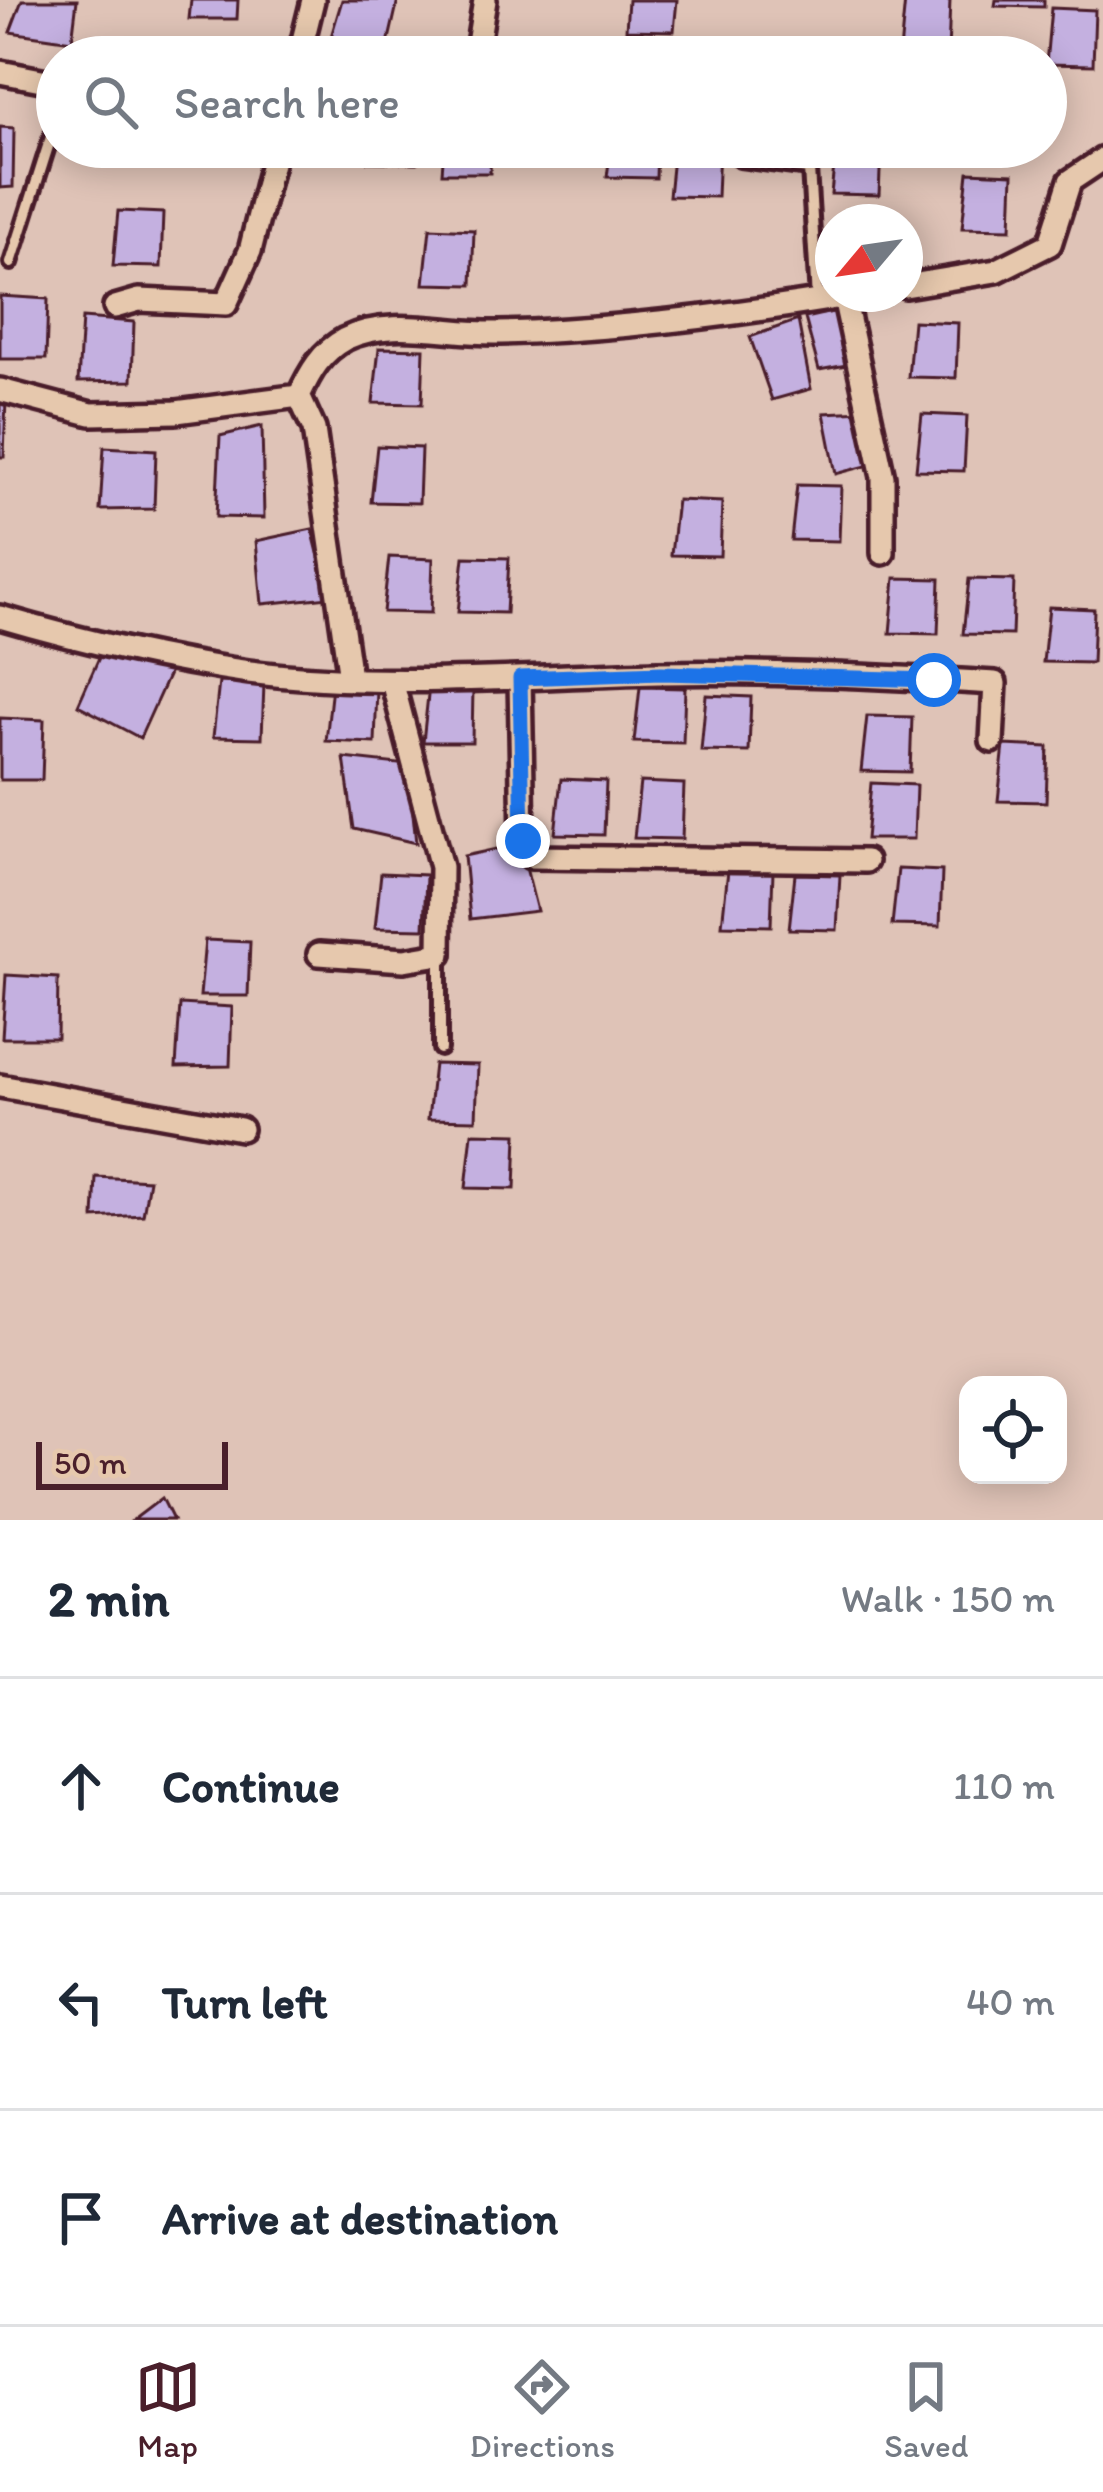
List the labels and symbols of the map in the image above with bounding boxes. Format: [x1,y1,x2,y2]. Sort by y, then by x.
north arrow [815,204,923,312]
route start [907,653,961,707]
route end [496,814,550,868]
scale bar [36,1436,228,1489]

